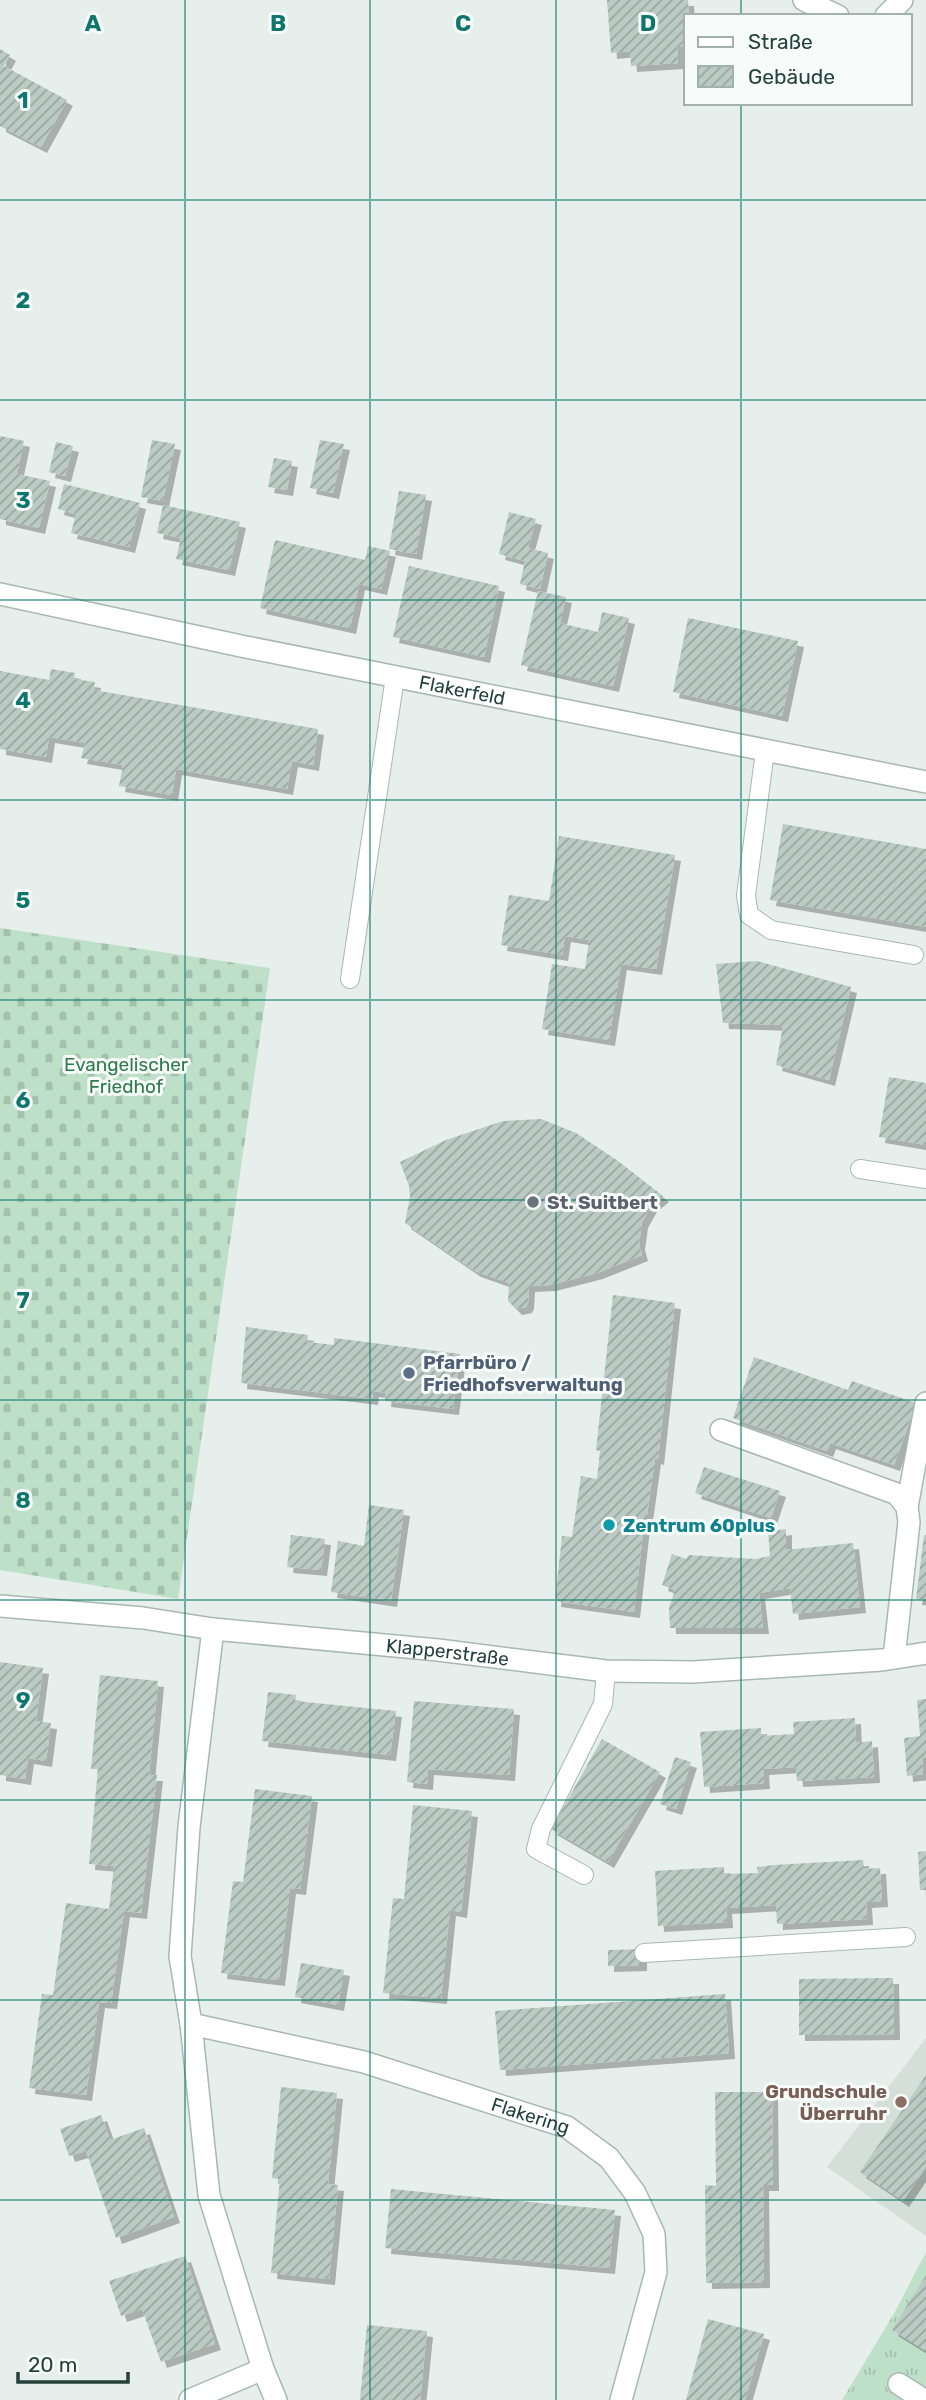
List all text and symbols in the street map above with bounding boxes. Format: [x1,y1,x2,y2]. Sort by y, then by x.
text: A [85,9,102,37]
text: B [270,9,286,37]
text: C [455,9,471,37]
text: D [640,9,656,37]
legend [684,14,912,105]
text: Straße [748,29,813,54]
text: Gebäude [748,64,835,89]
text: 1 [17,86,29,114]
text: 2 [16,286,30,314]
text: 3 [15,486,31,514]
street label: Flakerfeld [417,671,507,710]
text: 4 [15,686,31,714]
text: 5 [16,886,31,914]
park label: Evangelischer Friedhof [64,1053,189,1098]
text: 6 [16,1086,31,1114]
place label: St. Suitbert [547,1191,658,1214]
marker: St. Suitbert [525,1194,541,1210]
text: 7 [16,1286,30,1314]
place label: Pfarrbüro / Friedhofsverwaltung [423,1351,623,1396]
marker: Pfarrbüro / Friedhofsverwaltung [401,1365,417,1381]
text: 8 [15,1486,31,1514]
place label: Zentrum 60plus [623,1514,775,1537]
marker: Zentrum 60plus [601,1517,617,1533]
street label: Klapperstraße [385,1634,510,1671]
text: 9 [16,1686,30,1714]
place label: Grundschule Überruhr [765,2080,887,2125]
street label: Flakering [488,2093,572,2139]
marker: Grundschule Überruhr [893,2094,909,2110]
scale bar [18,2340,128,2384]
text: 20 m [28,2352,77,2377]

